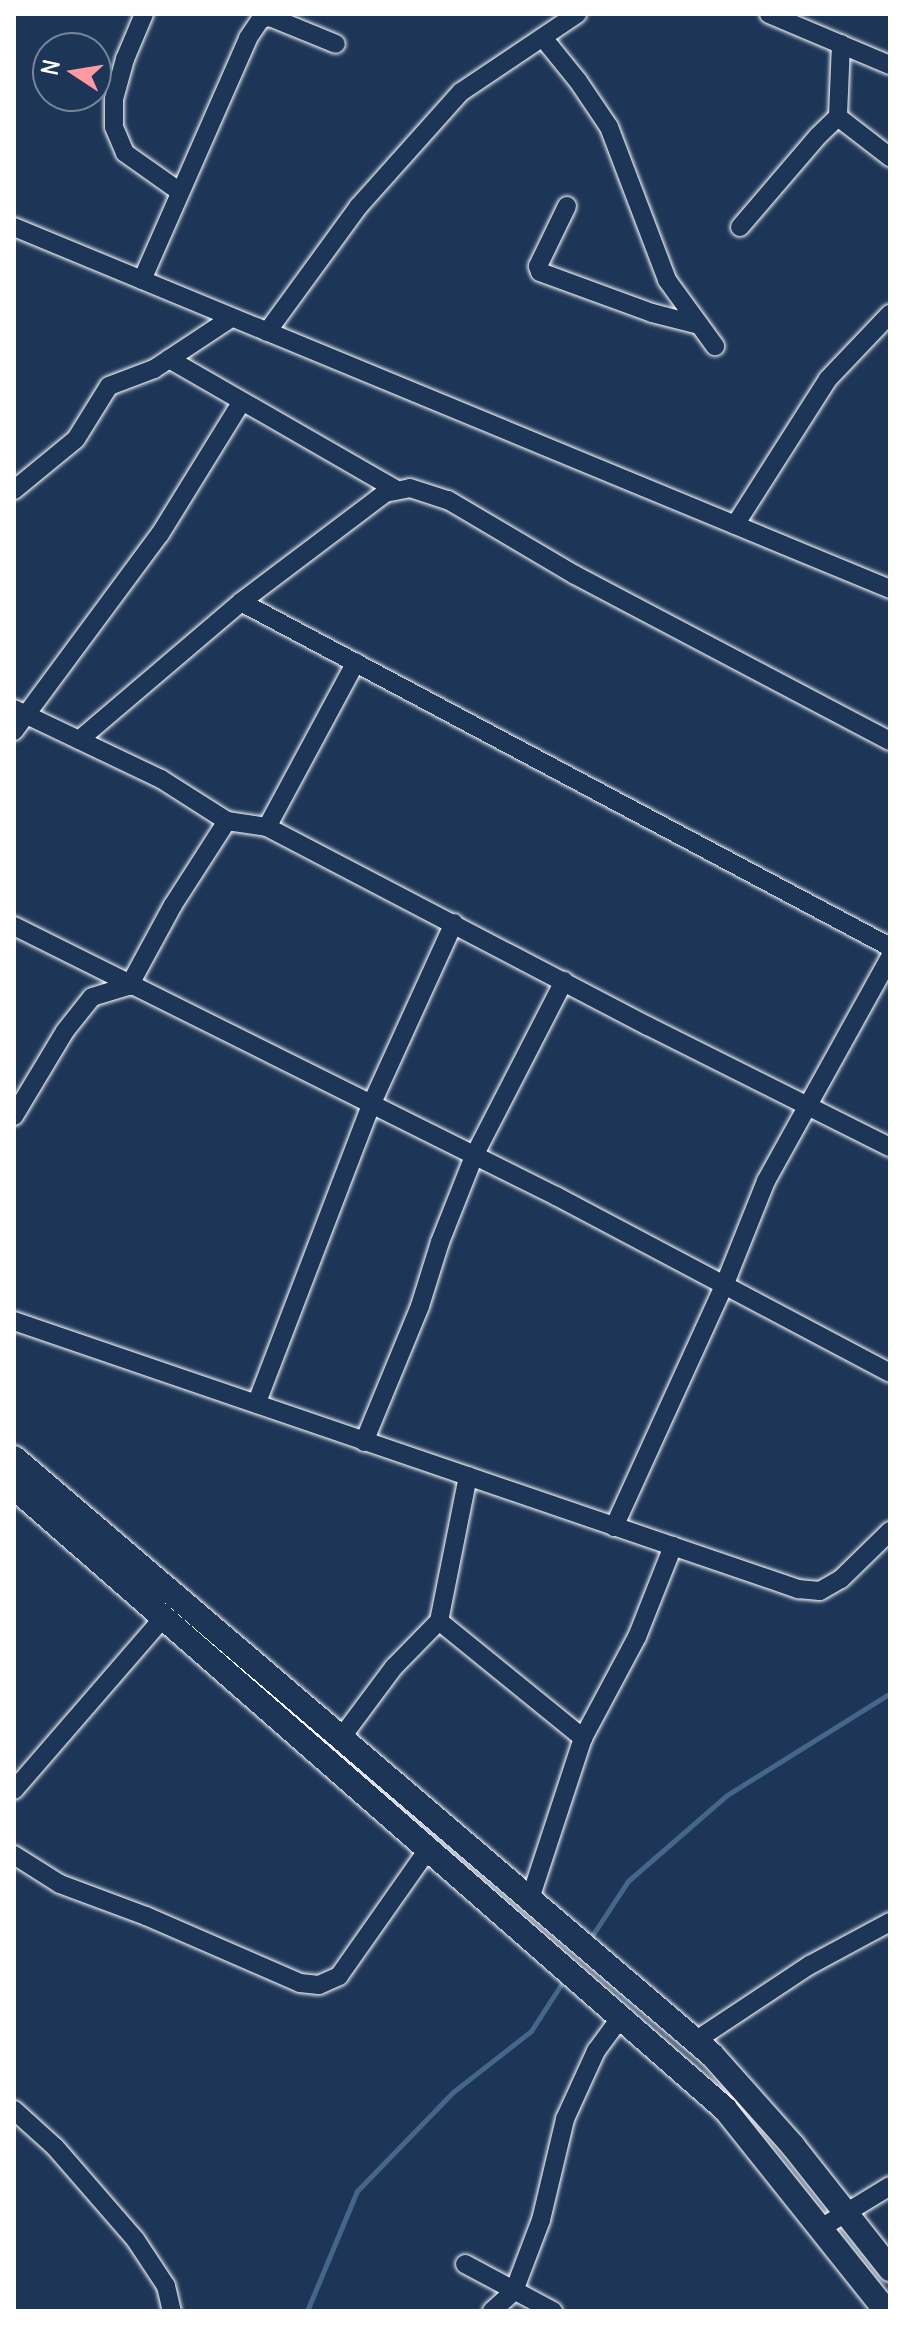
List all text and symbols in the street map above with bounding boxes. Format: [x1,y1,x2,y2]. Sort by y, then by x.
north arrow [32,32,112,112]
text: N [35,57,66,78]

